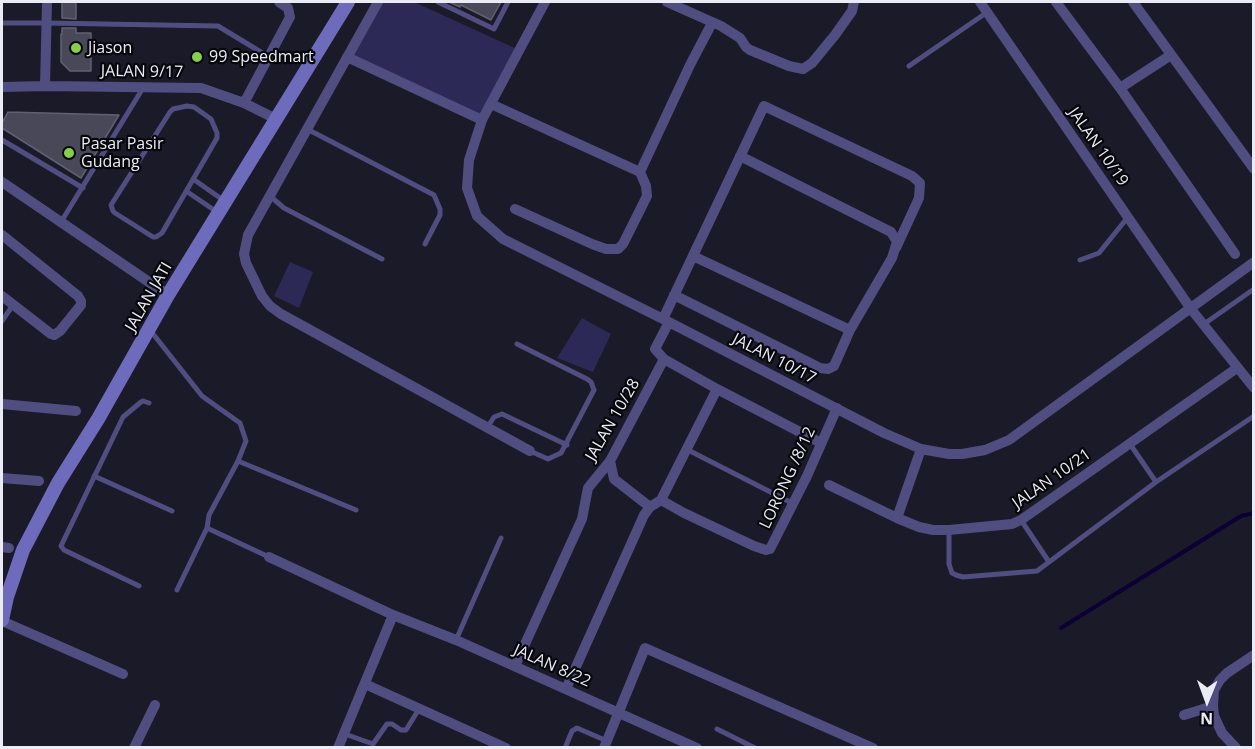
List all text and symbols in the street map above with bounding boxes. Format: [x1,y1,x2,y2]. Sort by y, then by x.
place label: Jiason [88,38,132,58]
marker: Jiason [69,41,83,55]
place label: 99 Speedmart [209,47,314,67]
marker: 99 Speedmart [190,50,204,64]
street label: JALAN 9/17 [101,62,183,82]
street label: JALAN 10/19 [1064,104,1132,190]
place label: Pasar Pasir Gudang [81,134,163,172]
marker: Pasar Pasir Gudang [62,146,76,160]
street label: JALAN JATI [121,259,177,335]
street label: JALAN 10/17 [729,330,819,388]
street label: JALAN 10/28 [582,376,644,464]
street label: LORONG /8/12 [756,424,820,532]
street label: JALAN 10/21 [1009,445,1095,513]
street label: JALAN 8/22 [510,640,594,692]
north arrow [1177,671,1237,731]
text: N [1200,708,1213,730]

